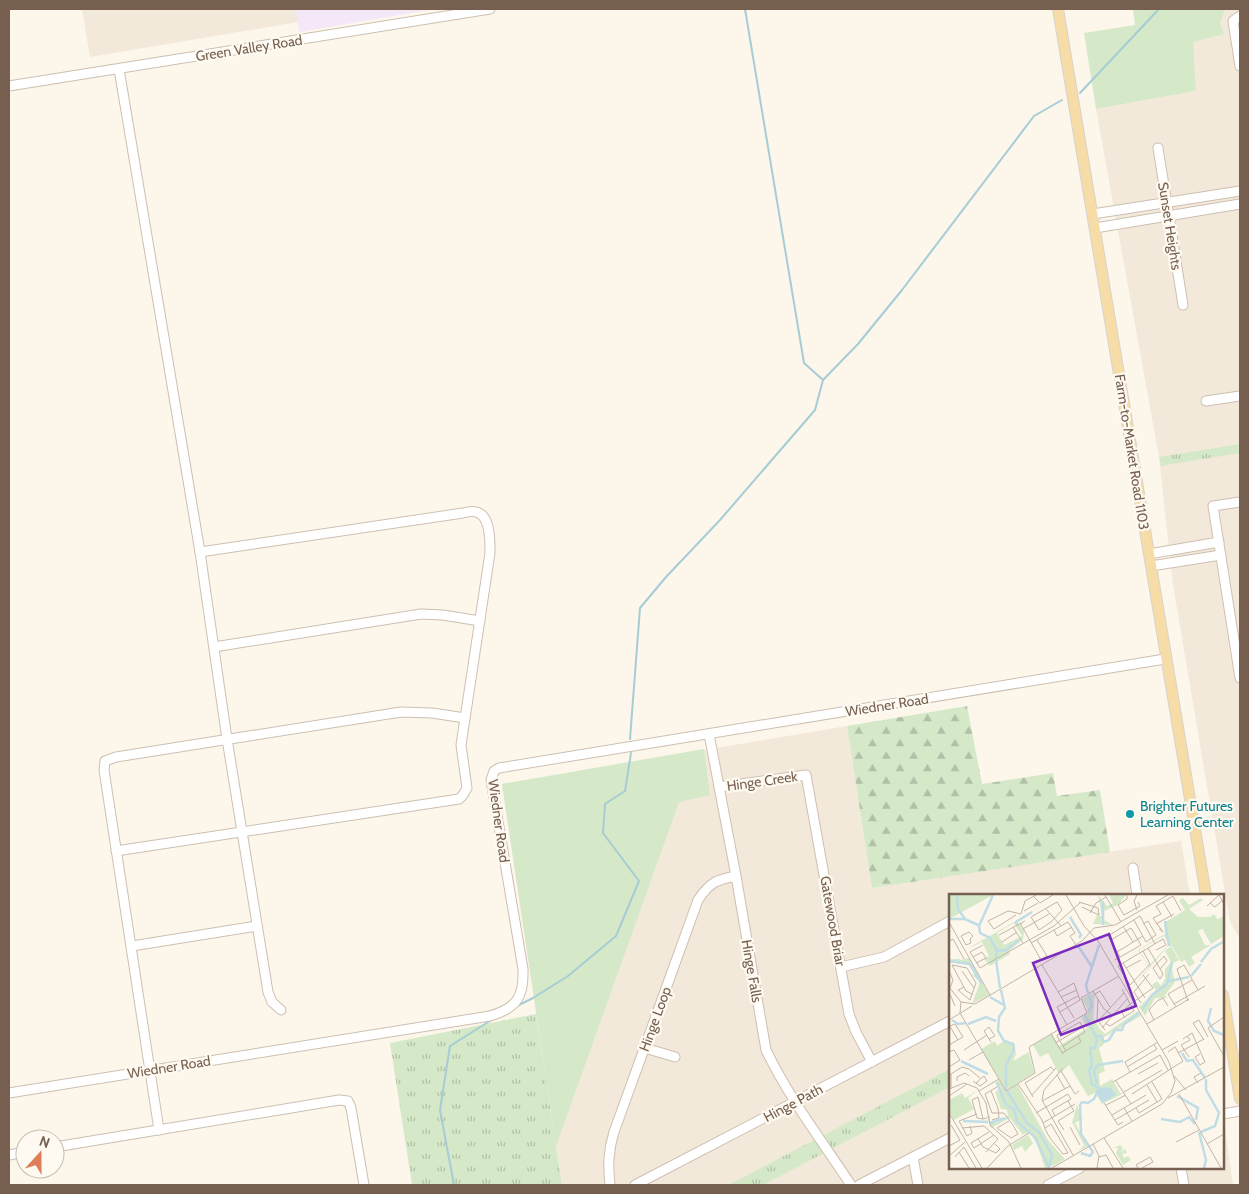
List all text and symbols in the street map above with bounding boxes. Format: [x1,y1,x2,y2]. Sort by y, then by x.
street label: Green Valley Road [194,31,304,65]
street label: Sunset Heights [1154,181,1186,271]
street label: Farm-to-Market Road 1103 [1111,373,1153,531]
street label: Wiedner Road [844,690,930,720]
street label: Hinge Creek [725,767,799,795]
street label: Wiedner Road [484,778,514,864]
place label: Brighter Futures Learning Center [1140,797,1234,831]
marker: Brighter Futures Learning Center [1124,808,1136,820]
street label: Gatewood Briar [816,875,850,968]
inset map [949,894,1224,1169]
street label: Hinge Falls [738,938,766,1004]
street label: Hinge Loop [635,984,675,1054]
street label: Wiedner Road [126,1052,212,1082]
street label: Hinge Path [760,1080,826,1126]
north arrow [15,1129,65,1179]
text: N [37,1132,53,1152]

